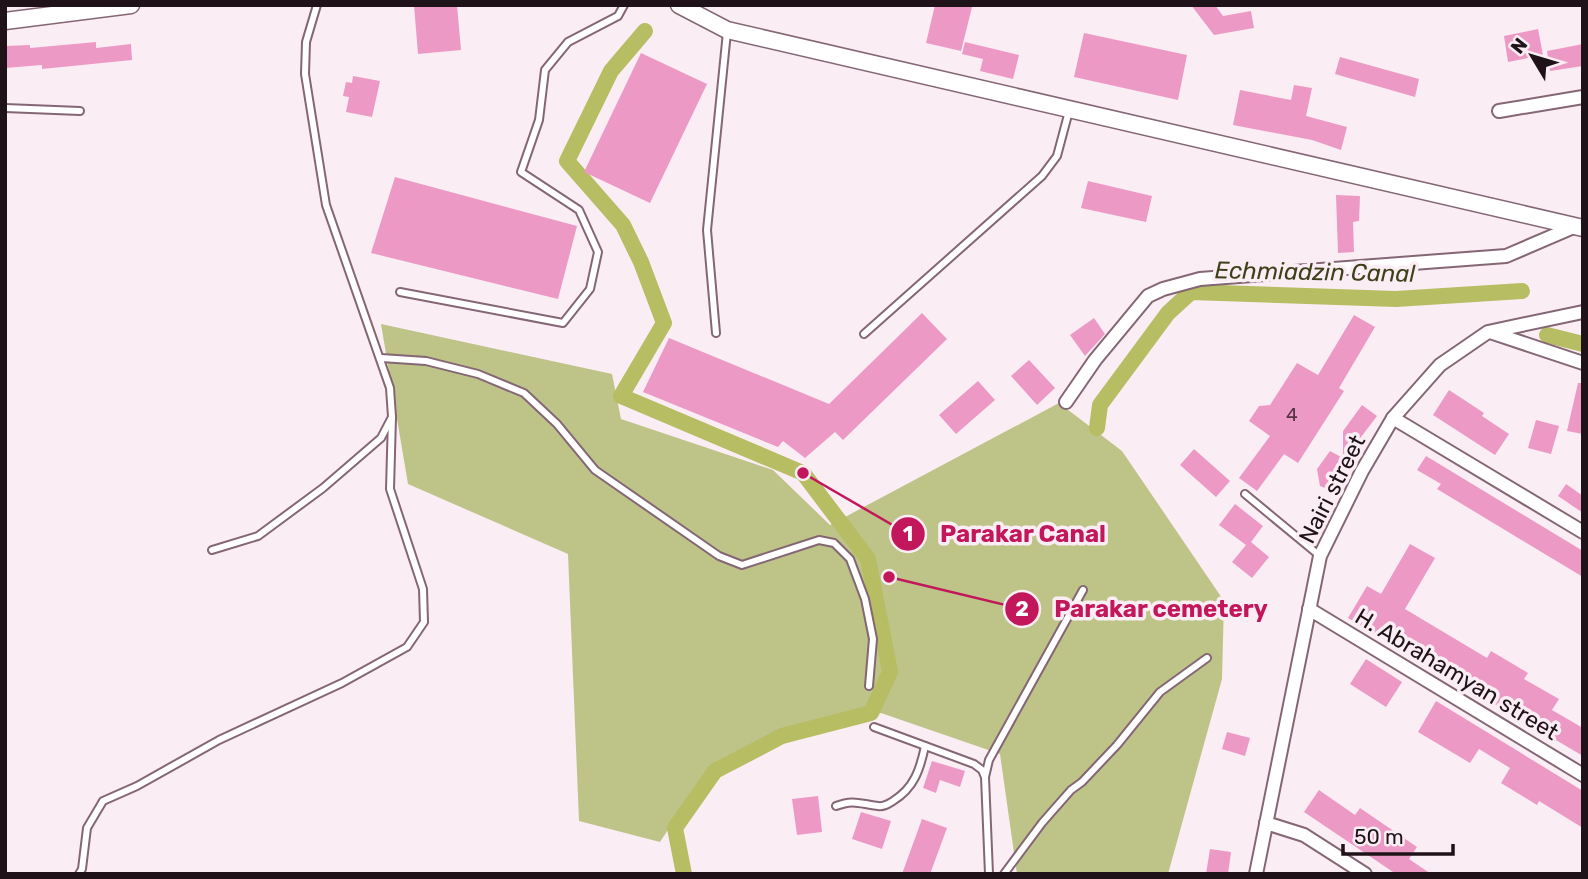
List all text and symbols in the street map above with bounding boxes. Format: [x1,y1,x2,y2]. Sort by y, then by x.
north arrow [1497,21,1567,91]
text: N [1506,33,1532,58]
water label: Echmiadzin Canal [1214,256,1417,288]
house number: 4 [1286,403,1298,426]
street label: Nairi street [1293,430,1371,548]
callout: Parakar Canal [891,511,1120,556]
text: Parakar Canal [940,520,1106,548]
text: 1 [903,521,913,546]
callout: Parakar cemetery [1005,586,1282,631]
text: Parakar cemetery [1054,595,1268,623]
text: 2 [1015,596,1029,621]
street label: H. Abrahamyan street [1350,602,1564,746]
scale bar [1343,812,1453,856]
text: 50 m [1354,824,1404,849]

